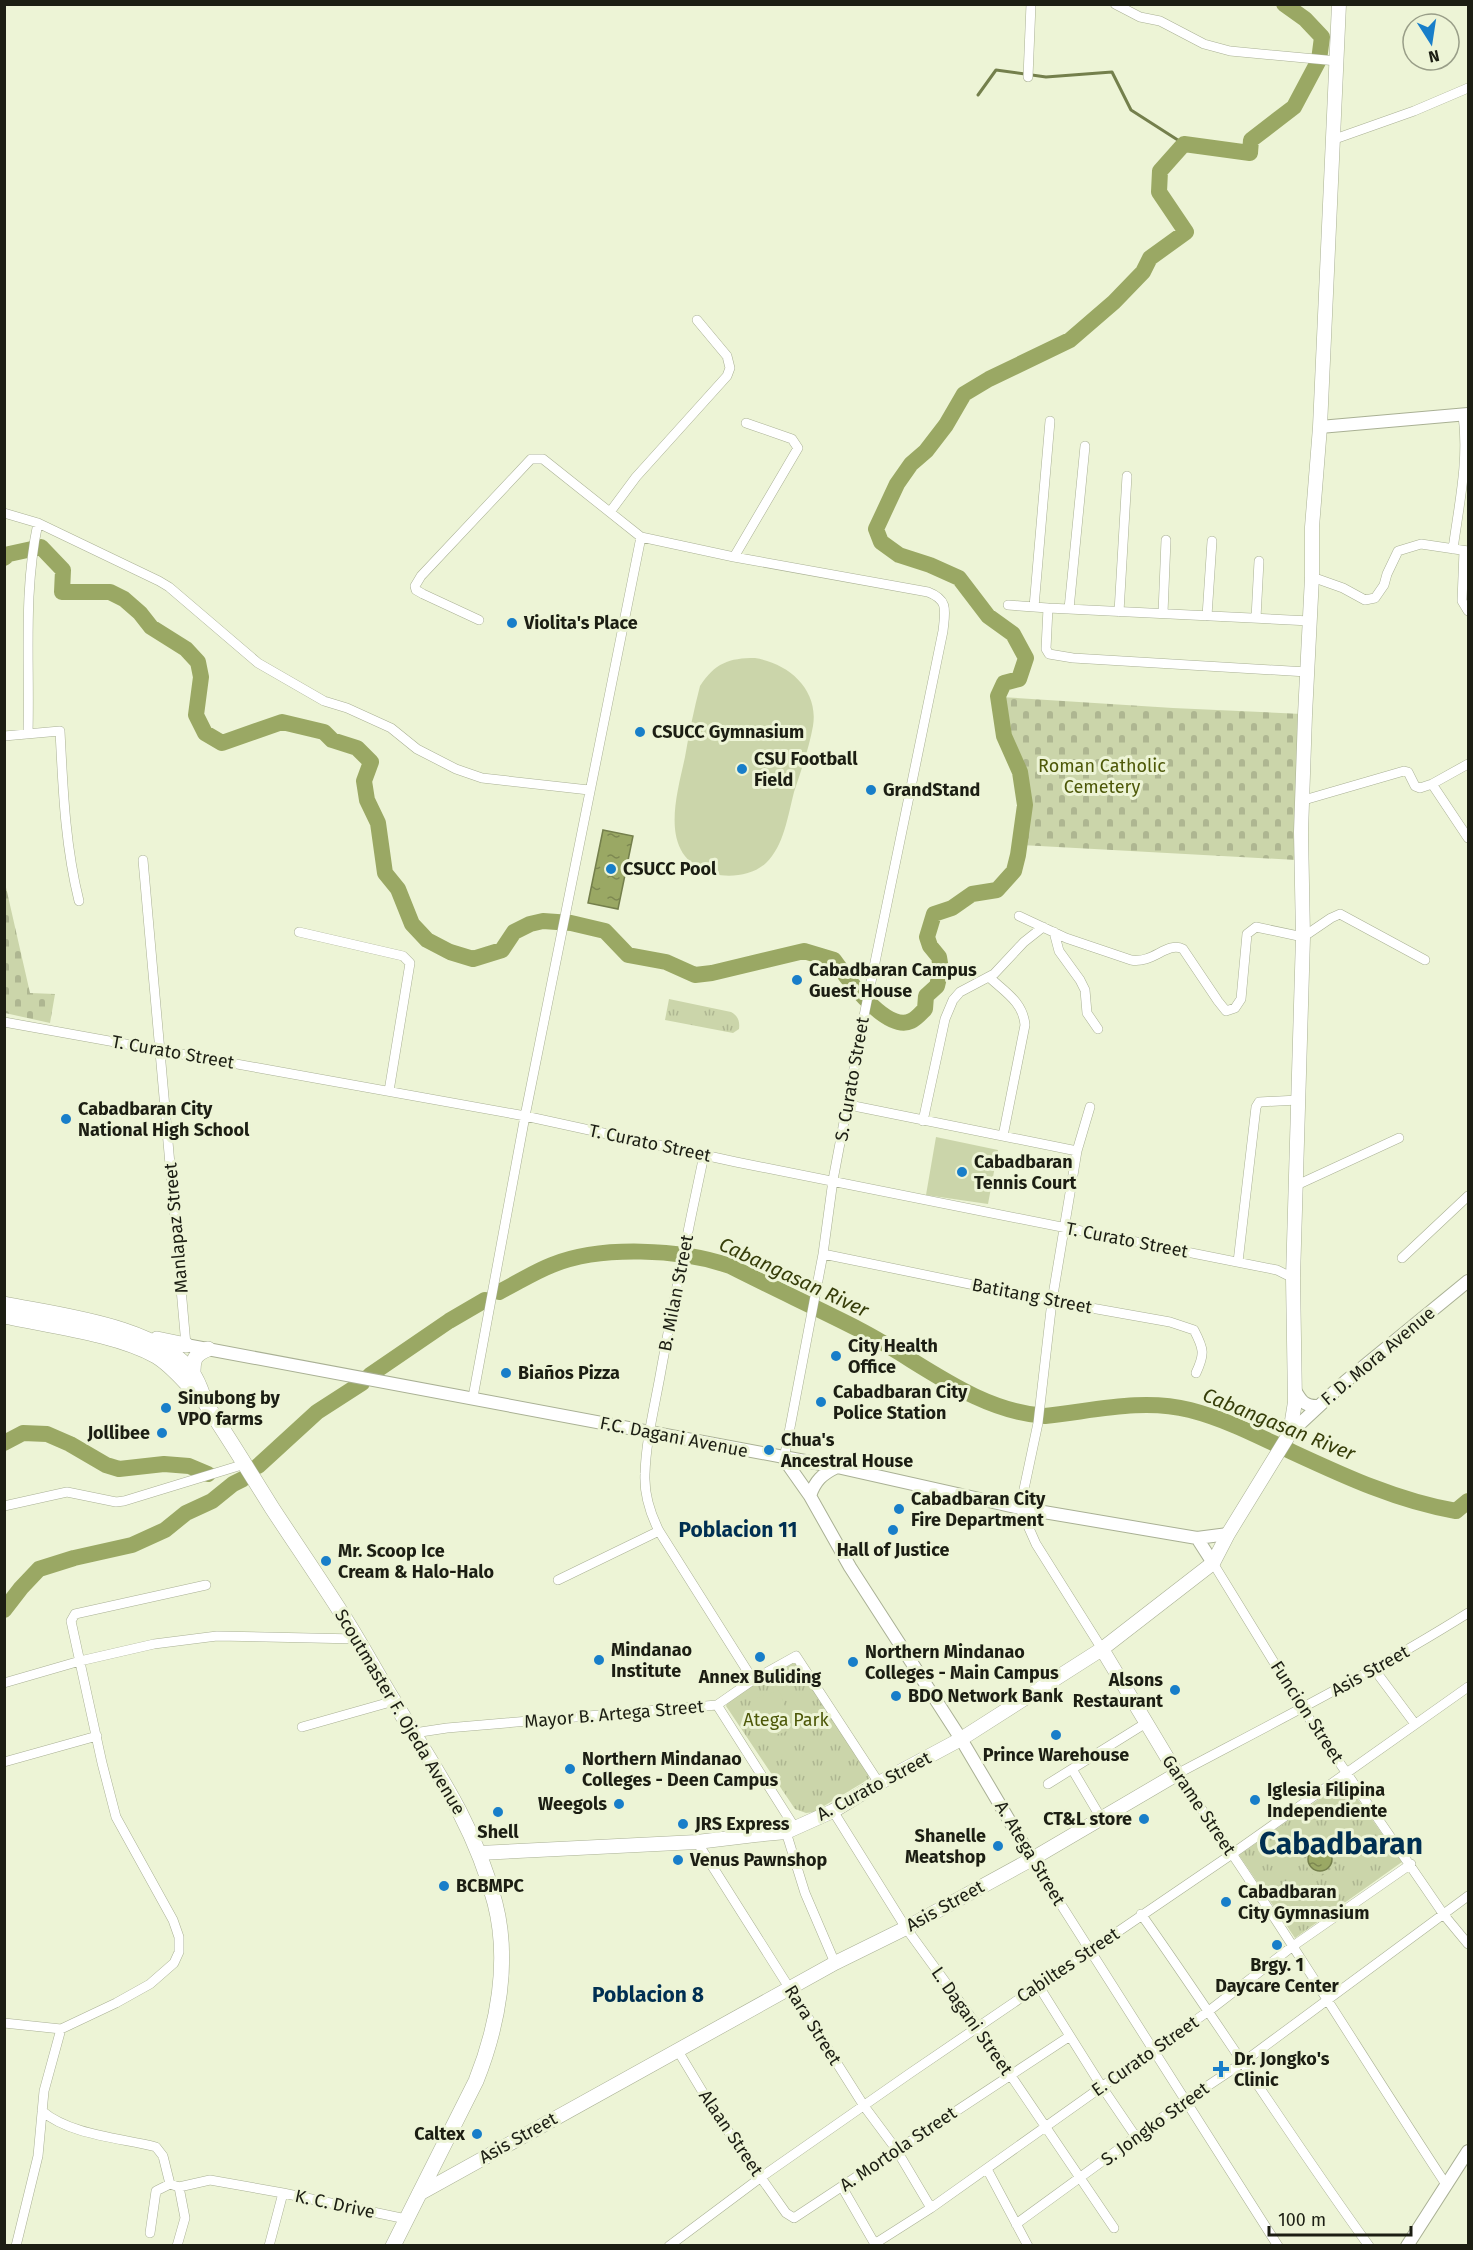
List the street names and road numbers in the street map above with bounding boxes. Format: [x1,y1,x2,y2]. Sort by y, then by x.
street label: S. Curato Street [830,1015,874,1143]
street label: T. Curato Street [110,1030,236,1074]
street label: T. Curato Street [587,1119,713,1167]
street label: Manlapaz Street [159,1161,193,1294]
street label: T. Curato Street [1064,1217,1190,1263]
street label: B. Milan Street [654,1232,698,1353]
street label: Batitang Street [970,1274,1094,1319]
street label: F. D. Mora Avenue [1317,1302,1439,1410]
street label: F.C. Dagani Avenue [598,1412,750,1462]
street label: Scoutmaster F. Ojeda Avenue [330,1605,470,1819]
street label: Asis Street [1327,1640,1413,1701]
street label: Funcion Street [1266,1657,1349,1768]
street label: Mayor B. Artega Street [523,1695,705,1733]
street label: A. Curato Street [813,1746,935,1825]
street label: Garame Street [1157,1751,1241,1860]
street label: A. Atega Street [990,1797,1070,1910]
street label: Asis Street [902,1875,988,1936]
street label: Cabiltes Street [1013,1922,1124,2007]
street label: L. Dagani Street [927,1963,1018,2080]
street label: Rara Street [780,1981,846,2070]
street label: E. Curato Street [1087,2011,1203,2101]
street label: S. Jongko Street [1097,2077,1214,2171]
street label: Alaan Street [694,2086,768,2181]
street label: A. Mortola Street [835,2102,961,2196]
street label: Asis Street [475,2107,561,2168]
street label: K. C. Drive [293,2185,377,2223]

